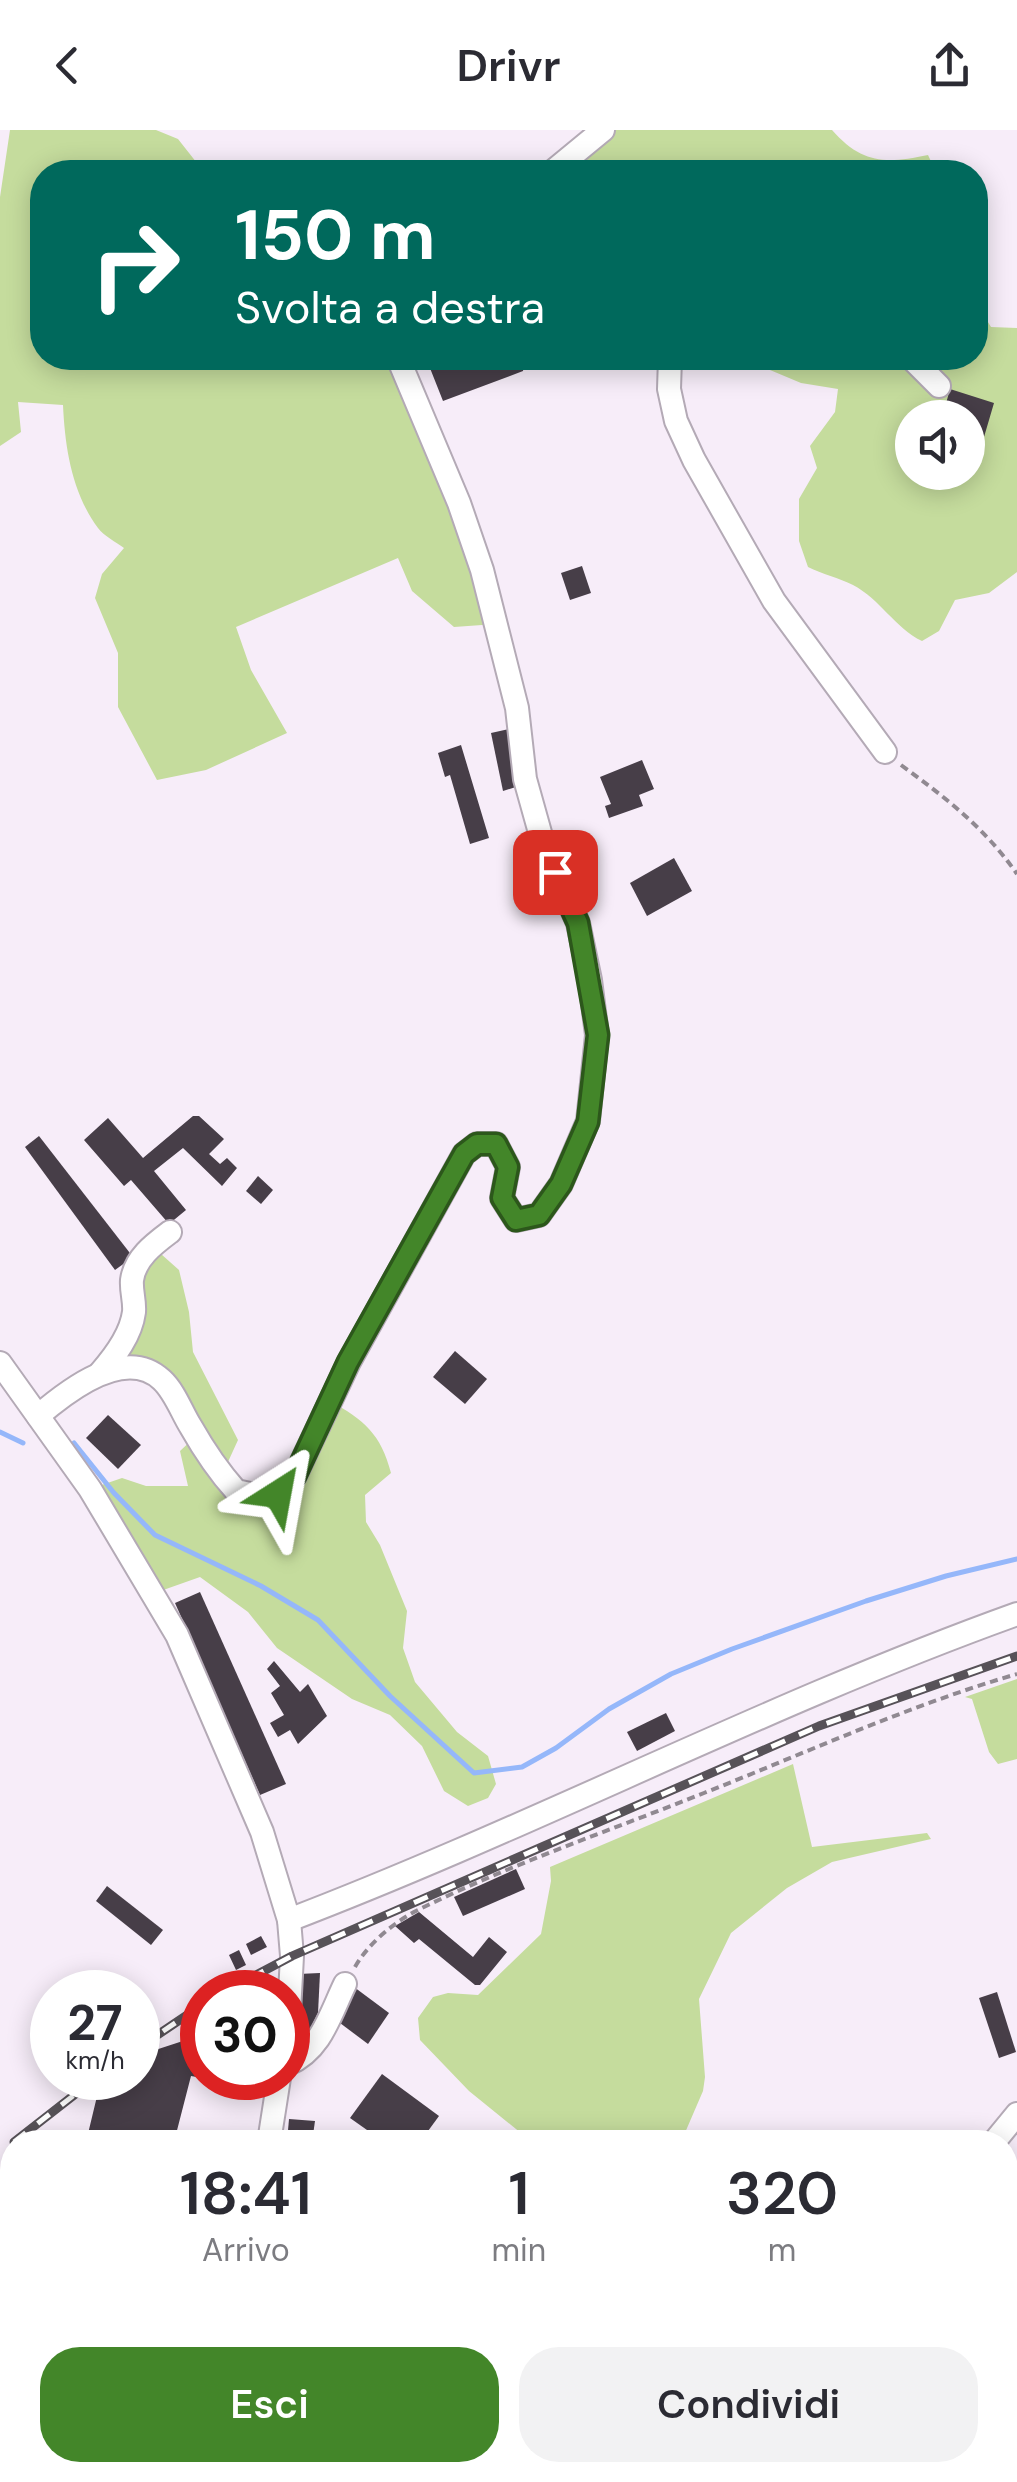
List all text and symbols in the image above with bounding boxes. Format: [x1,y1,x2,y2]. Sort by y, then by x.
text: Drivr [456,36,561,95]
icon: back [40,38,95,93]
icon: share [922,38,977,93]
text: 150 m [235,190,436,281]
icon: right [70,200,200,330]
text: Svolta a destra [235,278,545,337]
map controls [895,400,985,490]
button: sound [895,400,985,490]
pin [513,830,598,915]
icon: arrive [528,845,583,900]
position arrow [226,1442,330,1546]
speed limit sign: 30 [180,1970,310,2100]
text: 27 [67,1990,123,2056]
text: km/h [65,2044,125,2077]
text: 18:41 [180,2154,312,2233]
text: 1 [508,2154,529,2233]
text: 320 [726,2154,838,2233]
text: Arrivo [202,2229,290,2271]
text: min [492,2229,546,2271]
text: m [768,2229,796,2271]
button: Esci [40,2347,499,2462]
button: Condividi [519,2347,978,2462]

